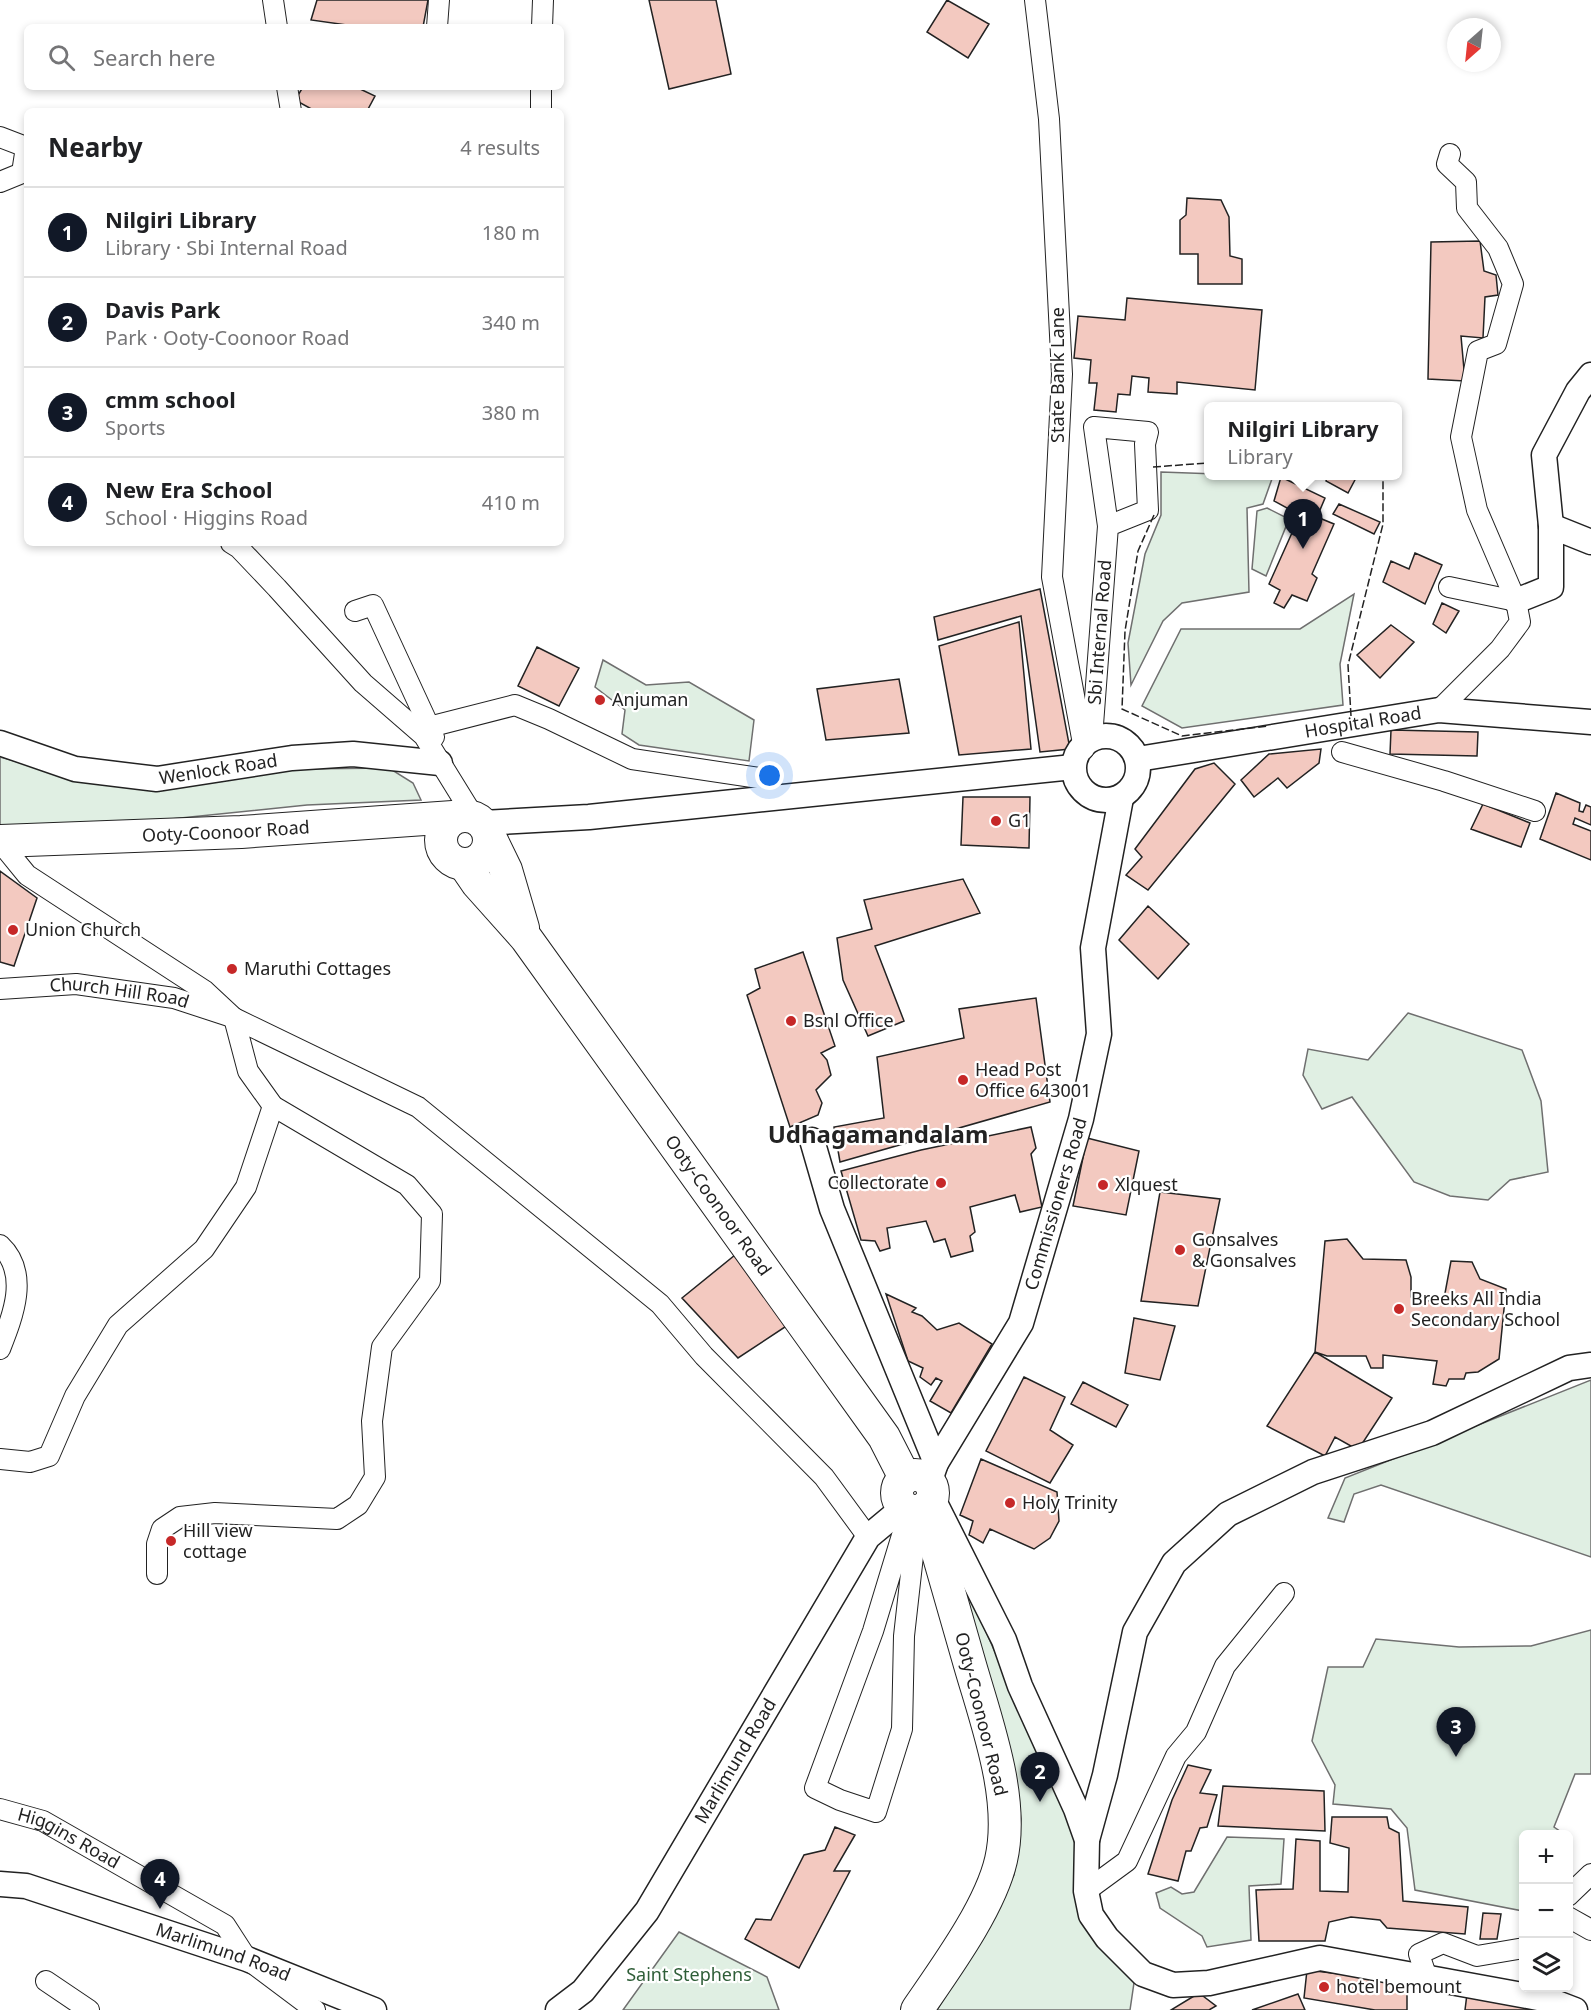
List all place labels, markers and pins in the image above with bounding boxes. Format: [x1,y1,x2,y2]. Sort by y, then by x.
pin: 1 [1284,500,1322,549]
place label: Anjuman [612,687,688,711]
marker: Anjuman [593,693,607,707]
place label: G1 [1008,808,1031,832]
marker: G1 [989,814,1003,828]
place label: Union Church [25,917,141,941]
marker: Union Church [6,923,20,937]
place label: Maruthi Cottages [244,956,391,980]
marker: Maruthi Cottages [225,962,239,976]
place label: Bsnl Office [803,1008,894,1032]
marker: Bsnl Office [784,1014,798,1028]
place label: Head Post Office 643001 [975,1057,1091,1102]
marker: Head Post Office 643001 [956,1073,970,1087]
place label: Collectorate [827,1170,929,1194]
place label: Xlquest [1115,1172,1178,1196]
marker: Collectorate [934,1176,948,1190]
marker: Xlquest [1096,1178,1110,1192]
place label: Gonsalves & Gonsalves [1192,1227,1296,1272]
marker: Gonsalves & Gonsalves [1173,1243,1187,1257]
place label: Breeks All India Secondary School [1411,1286,1560,1331]
marker: Breeks All India Secondary School [1392,1302,1406,1316]
place label: Holy Trinity [1022,1490,1118,1514]
marker: Holy Trinity [1003,1496,1017,1510]
place label: Hill view cottage [183,1518,253,1563]
marker: Hill view cottage [164,1534,178,1548]
pin: 3 [1436,1708,1476,1757]
pin: 2 [1020,1752,1060,1802]
pin: 4 [140,1860,180,1909]
place label: hotel bemount [1336,1974,1462,1998]
marker: hotel bemount [1317,1980,1331,1994]

